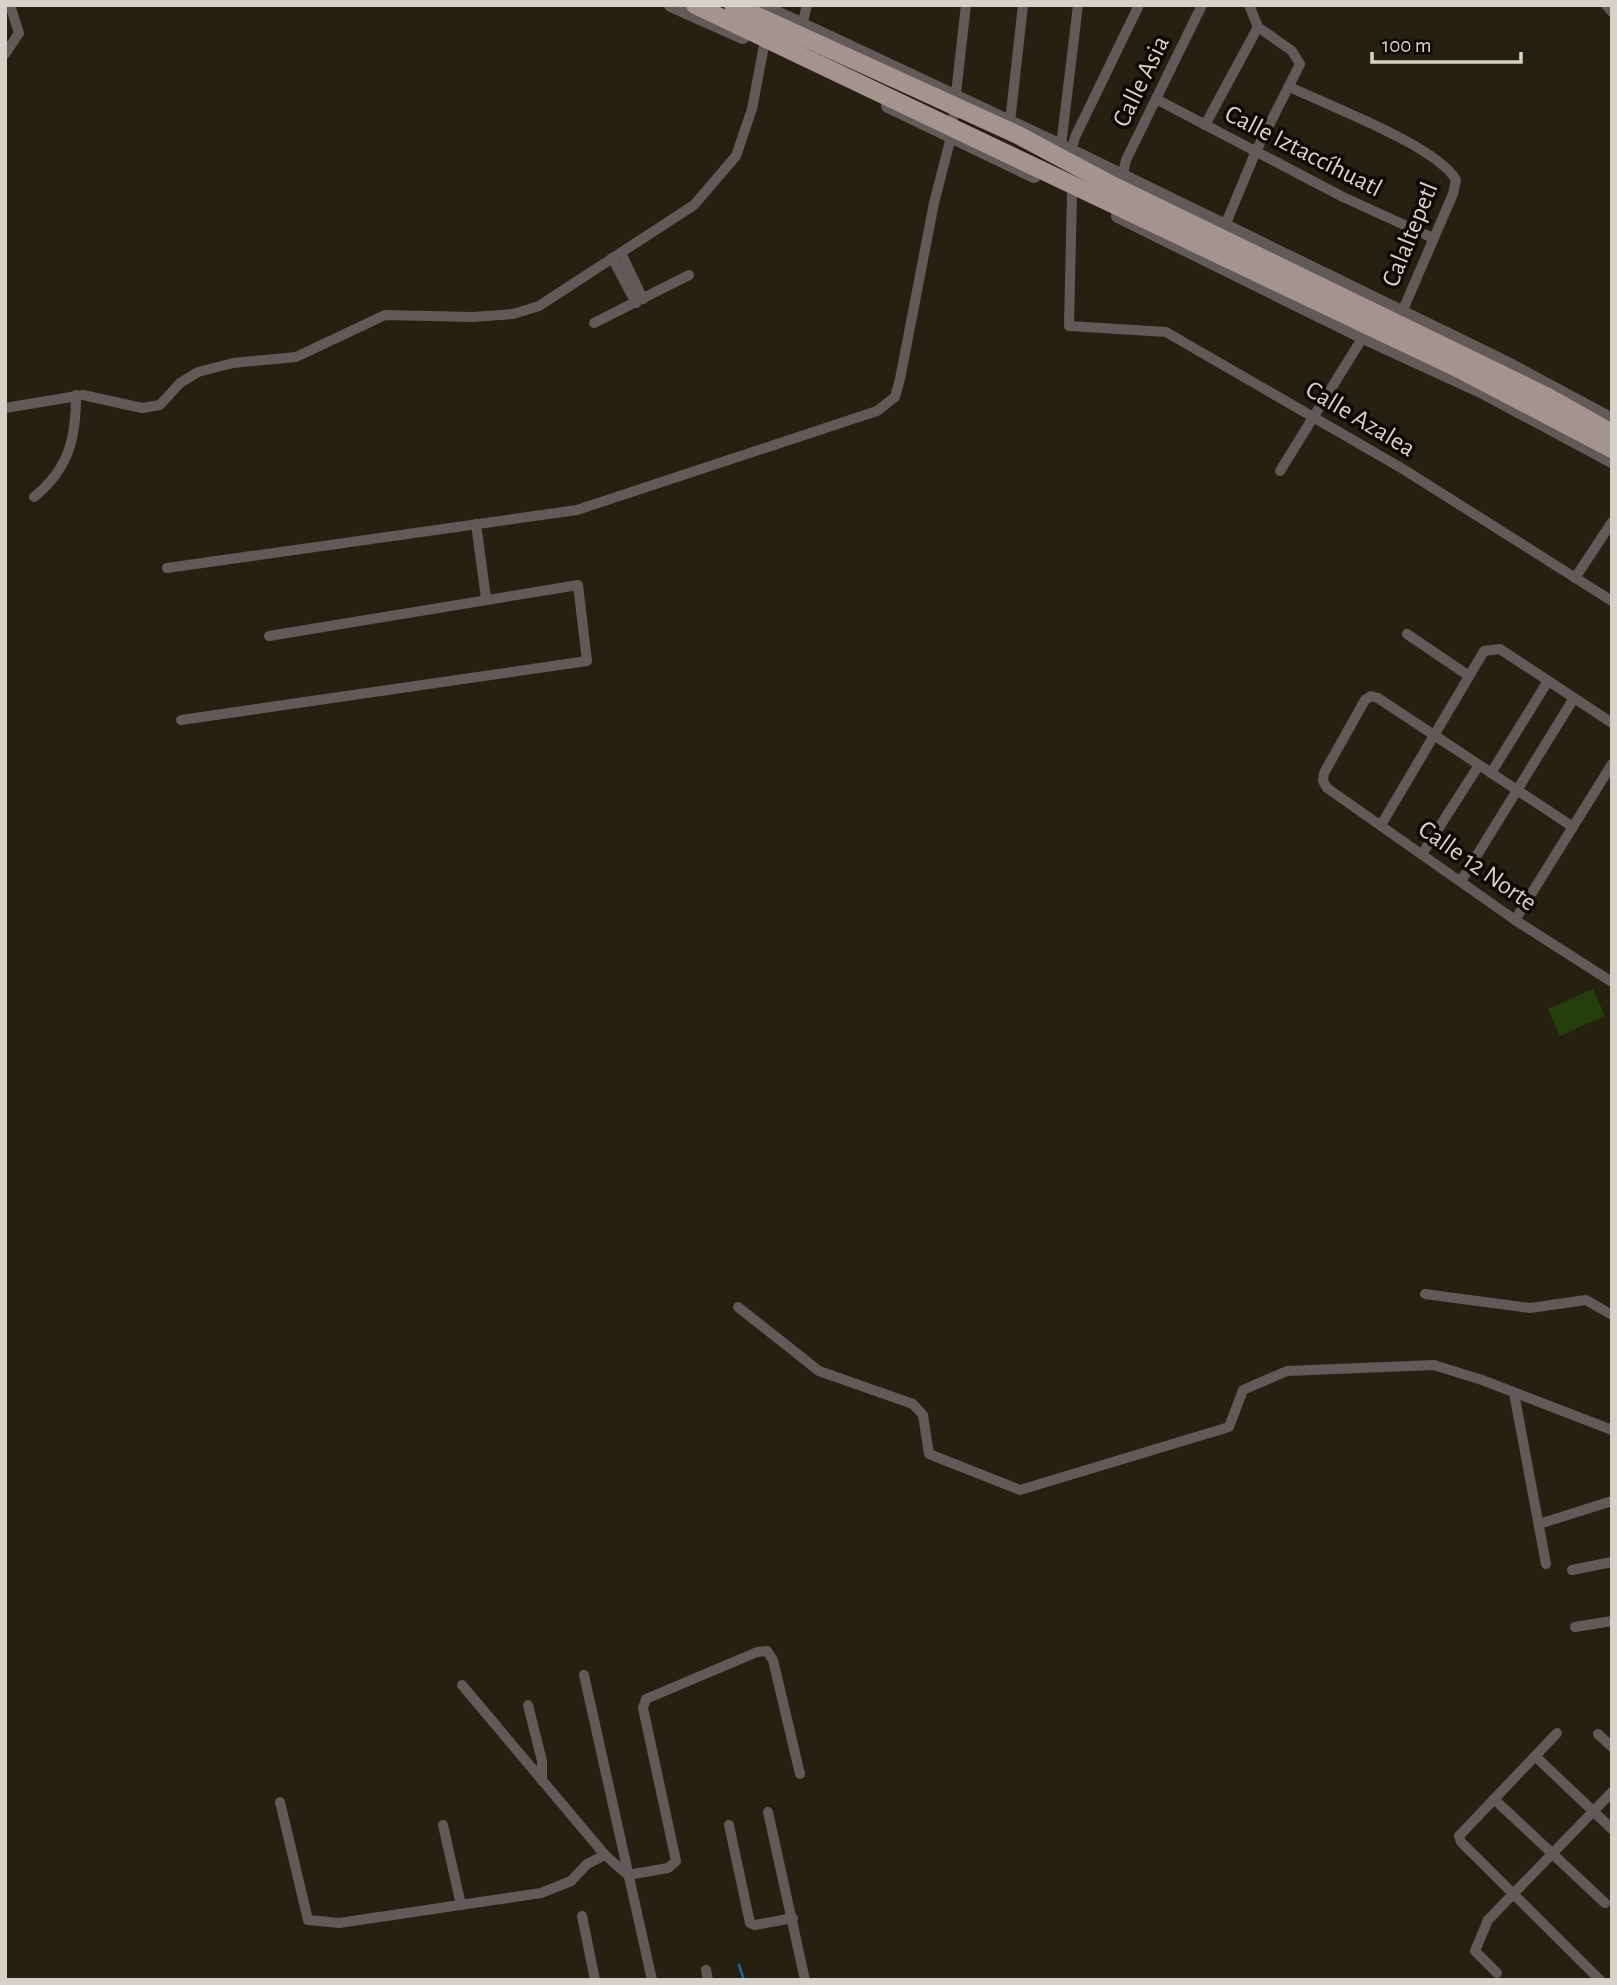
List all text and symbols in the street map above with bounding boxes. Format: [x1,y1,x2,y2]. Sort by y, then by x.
scale bar [1372,21,1521,65]
street label: Calle Asia [1108,32,1174,131]
text: 100 m [1382,35,1432,56]
street label: Calle Iztaccíhuatl [1221,100,1386,202]
street label: Calaltepetl [1377,178,1443,290]
street label: Calle Azalea [1301,376,1420,462]
street label: Calle 12 Norte [1414,816,1541,916]

